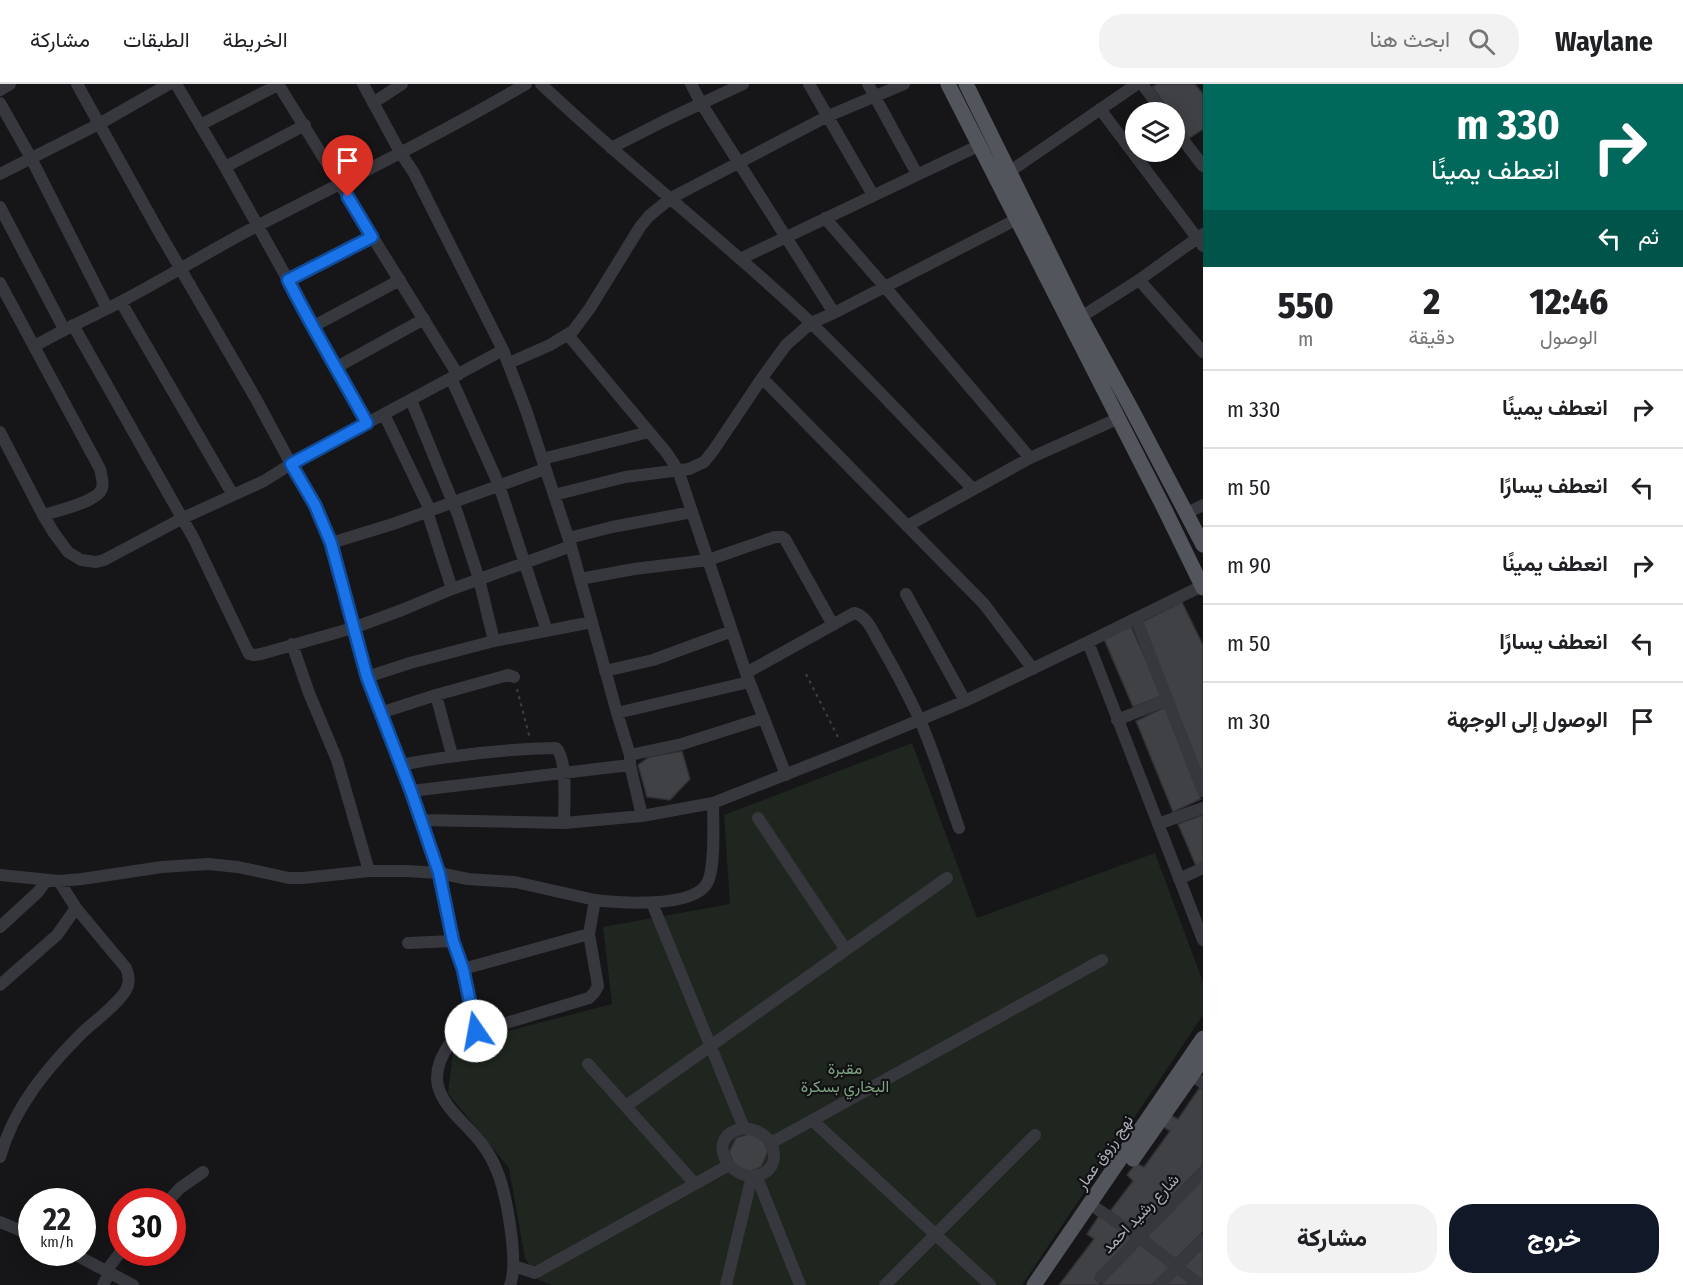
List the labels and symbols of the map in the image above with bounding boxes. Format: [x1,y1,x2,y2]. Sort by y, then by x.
pin [322,135,373,197]
position arrow [444,999,508,1063]
park label: مقبرة البخاري بسكرة [801,1059,889,1100]
street label: نهج رزوق عمار [1071,1111,1139,1195]
street label: شارع رشيد احمد [1098,1170,1184,1258]
speed limit sign: 30 [108,1188,186,1266]

